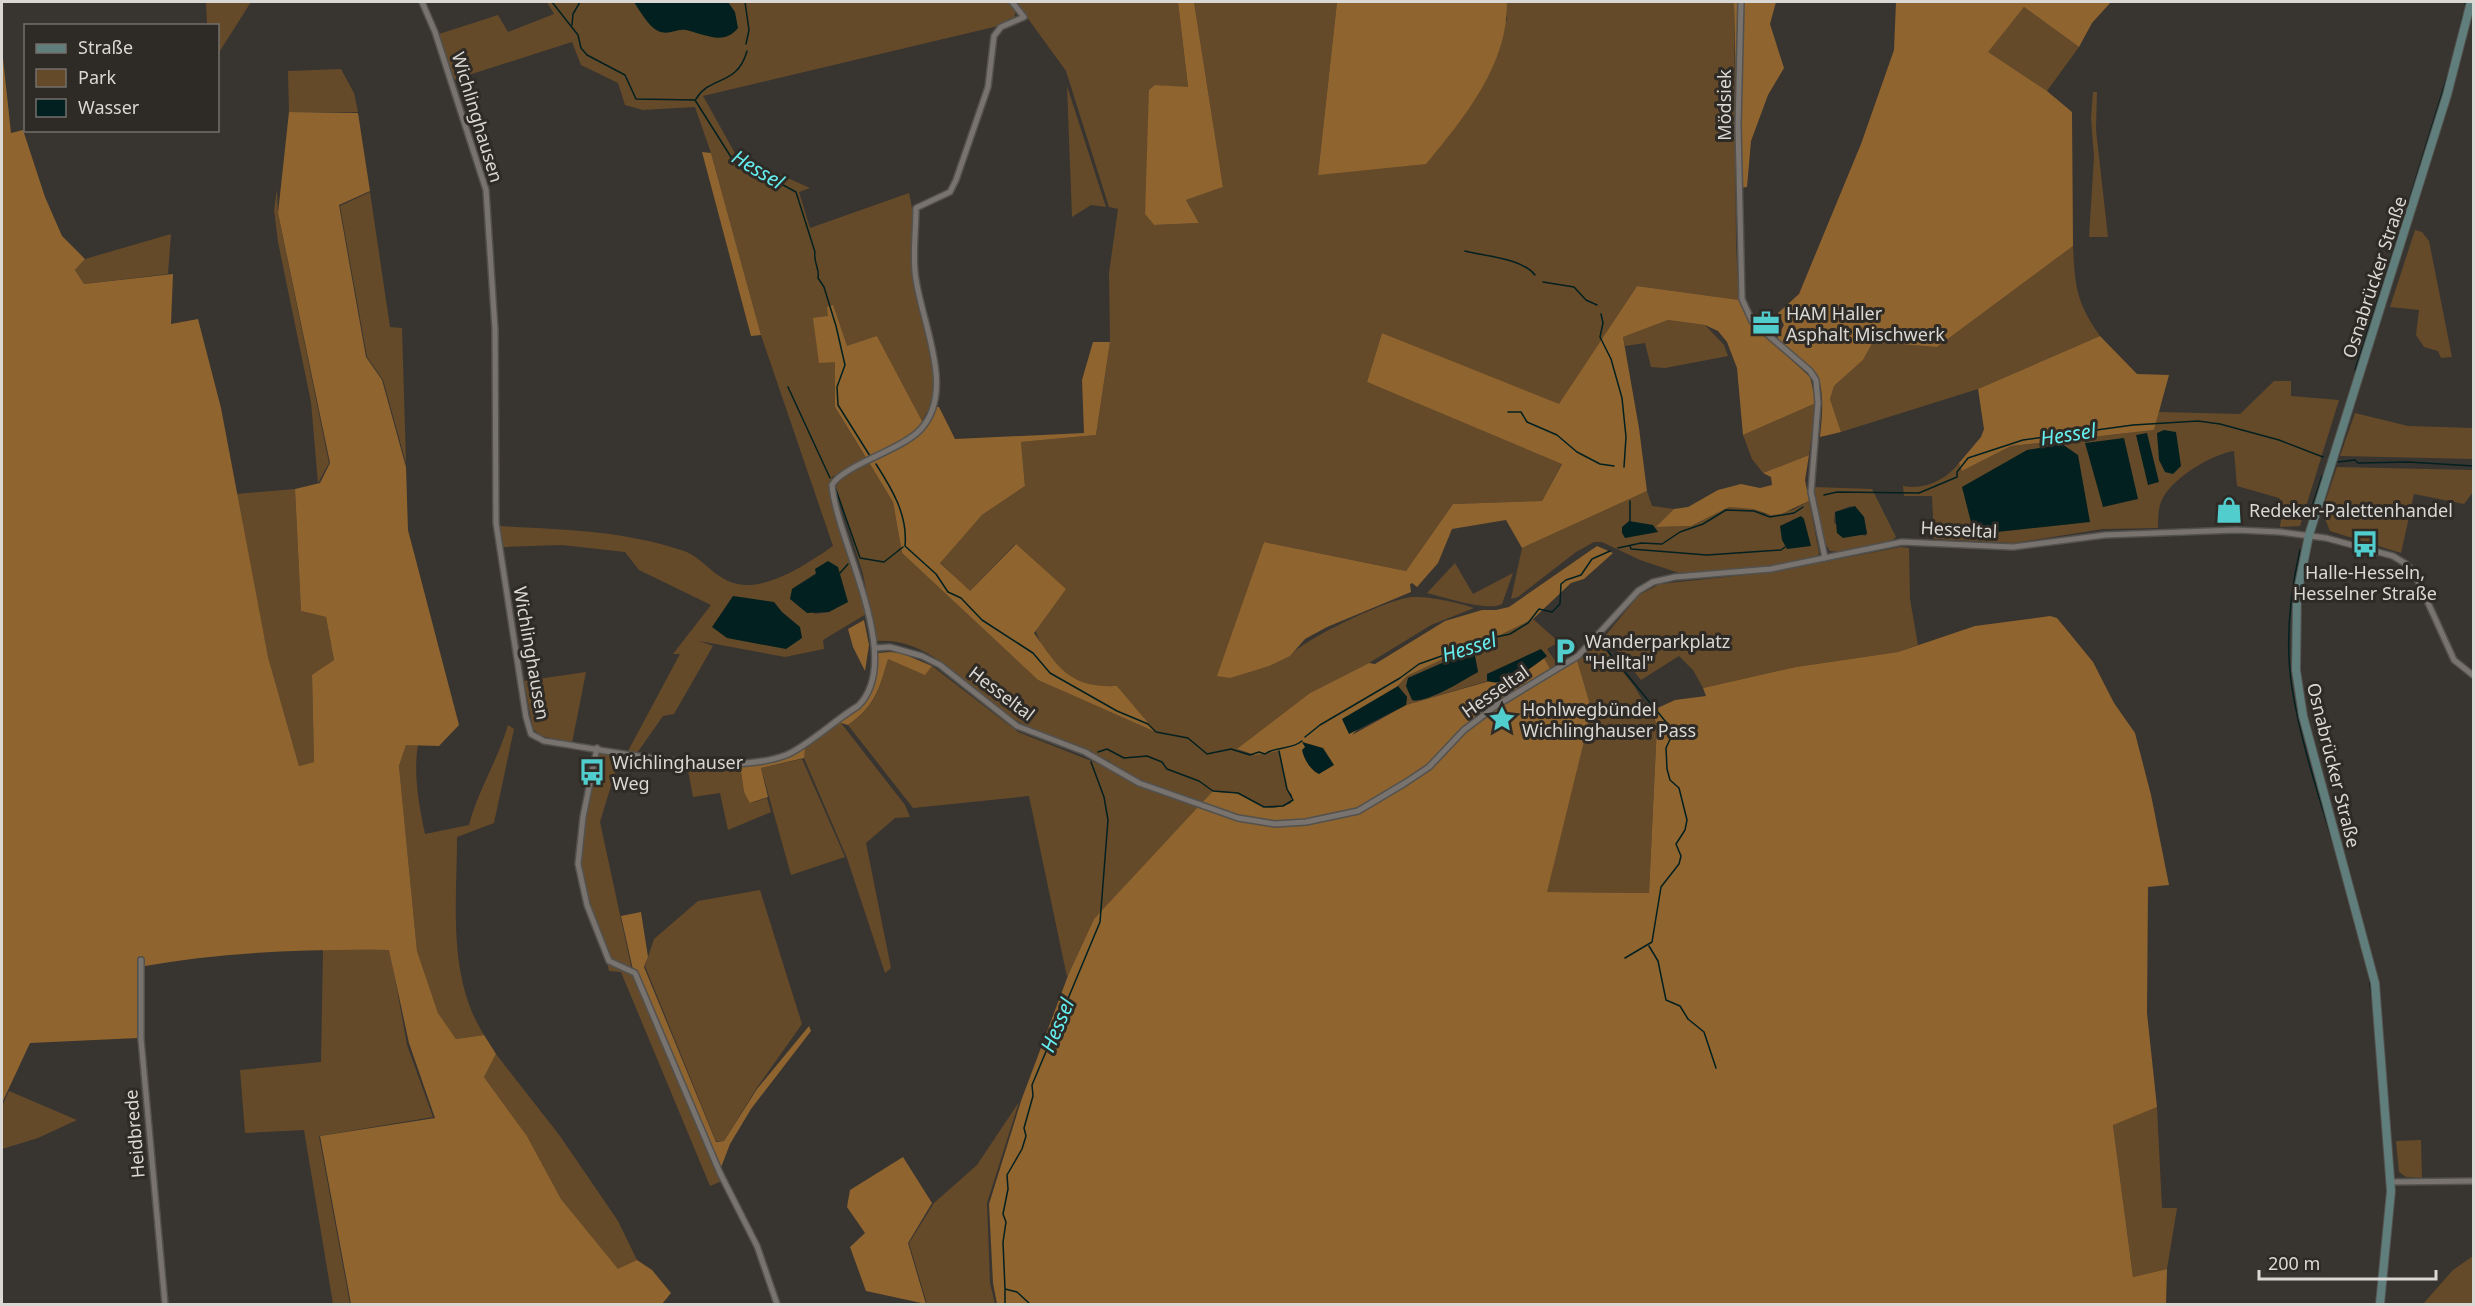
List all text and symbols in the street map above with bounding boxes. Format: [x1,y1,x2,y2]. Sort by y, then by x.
legend [24,24,219,132]
text: Straße [78,35,133,59]
street label: Wichlinghausen [447,49,509,185]
text: Park [78,65,116,89]
street label: Mödsiek [1712,69,1736,141]
text: Wasser [78,95,140,119]
water label: Hessel [727,143,790,195]
street label: Osnabrücker Straße [2336,193,2412,361]
place label: HAM Haller Asphalt Mischwerk [1786,301,1945,346]
office icon: HAM Haller Asphalt Mischwerk [1751,308,1781,338]
water label: Hessel [2038,416,2099,452]
shop icon: Redeker-Palettenhandel [2214,495,2244,525]
place label: Redeker-Palettenhandel [2249,498,2453,522]
street label: Hesseltal [1920,515,1998,543]
bus stop icon: Halle-Hesseln, Hesselner Straße [2350,529,2380,559]
place label: Halle-Hesseln, Hesselner Straße [2293,560,2437,605]
street label: Wichlinghausen [508,585,556,721]
water label: Hessel [1438,626,1501,668]
place label: Wanderparkplatz "Helltal" [1585,629,1730,674]
parking icon: Wanderparkplatz "Helltal" [1550,636,1580,666]
street label: Hesseltal [1457,659,1533,723]
street label: Hesseltal [964,660,1040,726]
street label: Osnabrücker Straße [2302,680,2366,850]
place label: Hohlwegbündel Wichlinghauser Pass [1522,697,1696,742]
place icon: Hohlwegbündel Wichlinghauser Pass [1487,704,1517,734]
place label: Wichlinghauser Weg [612,750,744,795]
bus stop icon: Wichlinghauser Weg [577,757,607,787]
water label: Hessel [1034,993,1081,1056]
street label: Heidbrede [118,1089,150,1179]
scale bar [2259,1243,2436,1281]
text: 200 m [2268,1251,2320,1275]

